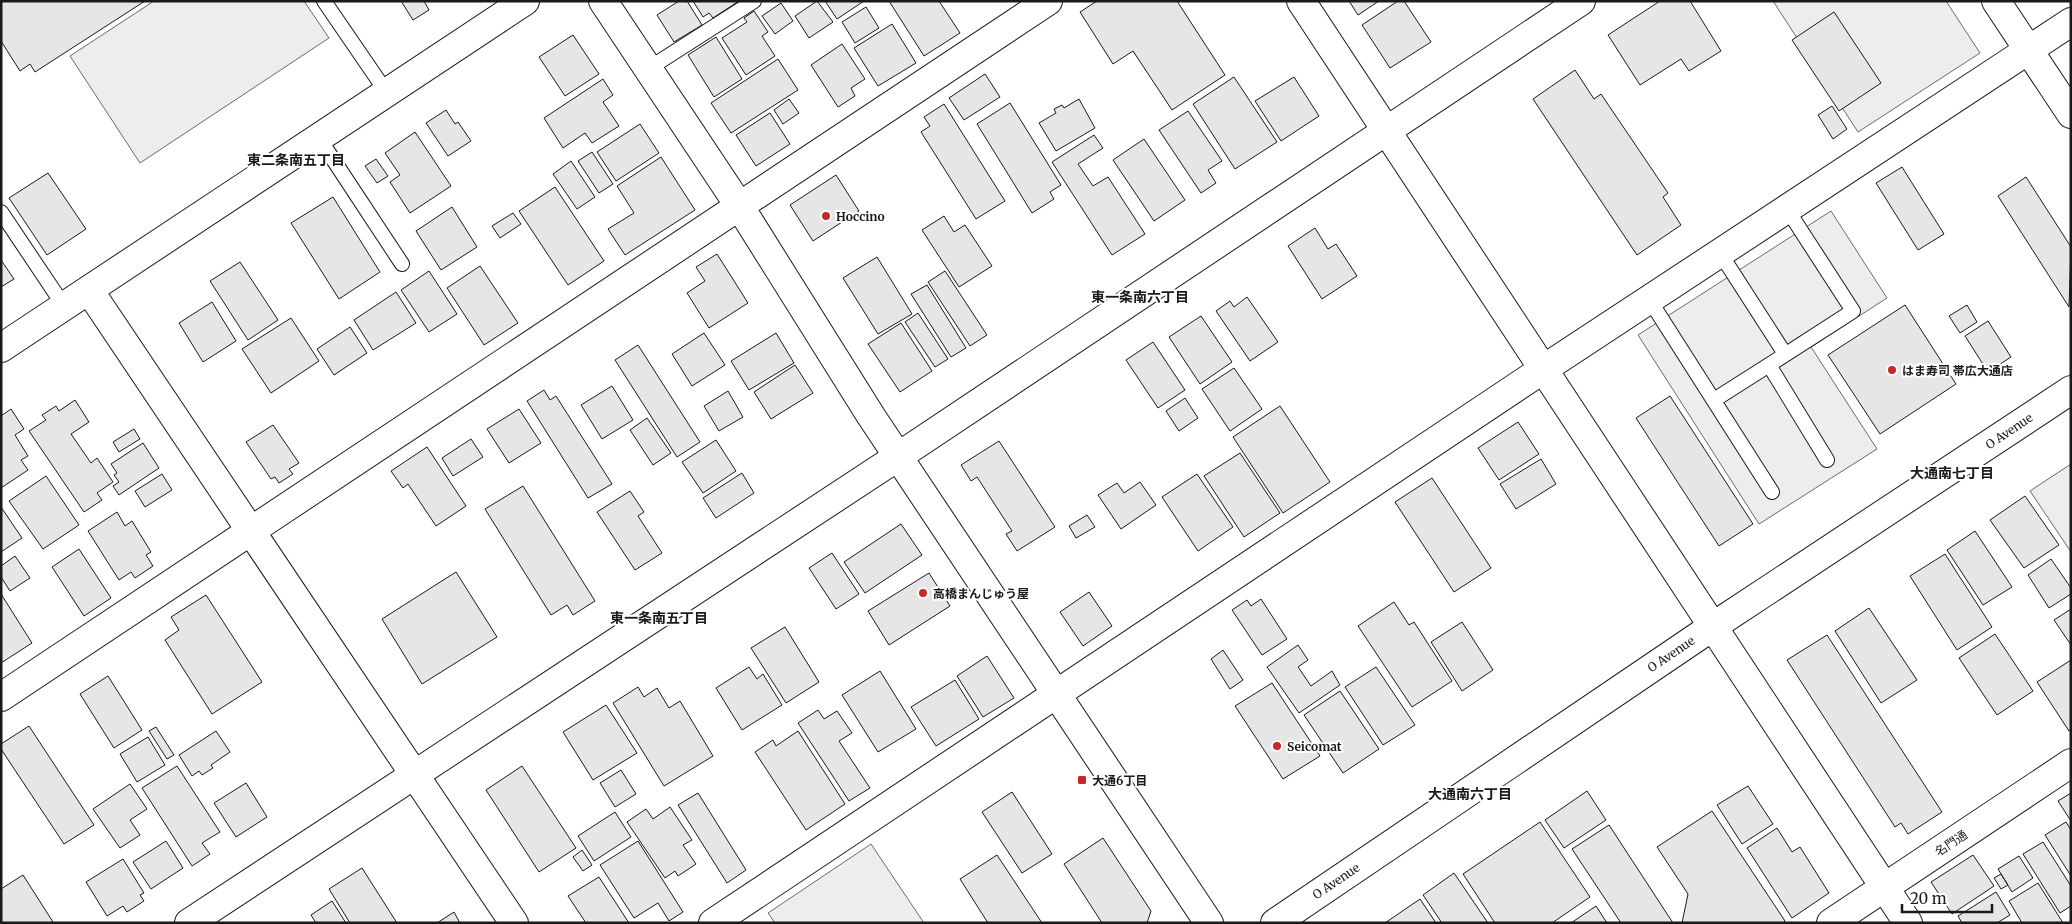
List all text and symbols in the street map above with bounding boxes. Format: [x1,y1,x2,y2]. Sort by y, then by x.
district label: 東二条南五丁目 [247,151,345,169]
place label: Hoccino [836,209,885,224]
marker: Hoccino [820,210,832,222]
district label: 東一条南六丁目 [1091,288,1189,306]
place label: はま寿司 帯広大通店 [1902,363,2013,378]
marker: はま寿司 帯広大通店 [1886,364,1898,376]
street label: O Avenue [1983,410,2035,452]
district label: 大通南七丁目 [1910,464,1994,482]
place label: 高橋まんじゅう屋 [933,586,1029,601]
marker: 高橋まんじゅう屋 [917,587,929,599]
district label: 東一条南五丁目 [610,609,708,627]
street label: O Avenue [1645,633,1697,675]
place label: Seicomat [1287,739,1342,754]
marker: Seicomat [1271,740,1283,752]
place label: 大通6丁目 [1092,773,1147,788]
marker: 大通6丁目 [1076,774,1088,786]
district label: 大通南六丁目 [1428,785,1512,803]
street label: 名門通 [1932,827,1970,859]
street label: O Avenue [1310,860,1362,902]
scale bar [1902,882,1992,914]
text: 20 m [1910,889,1947,908]

